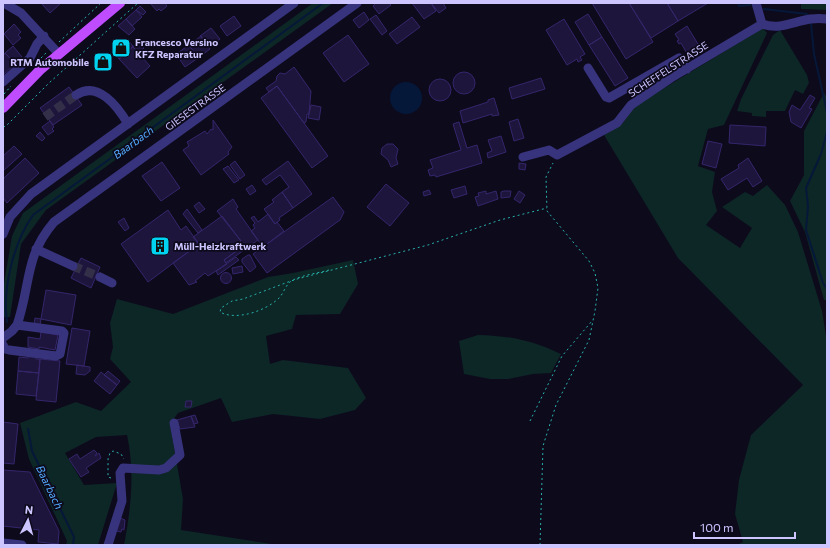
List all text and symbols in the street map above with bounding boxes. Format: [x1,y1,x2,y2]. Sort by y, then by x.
place label: Francesco Versino KFZ Reparatur [135,36,218,60]
shop icon: Francesco Versino KFZ Reparatur [110,37,132,59]
street label: SCHEFFELSTRASSE [626,39,710,99]
shop icon: RTM Automobile [92,51,114,73]
place label: RTM Automobile [10,56,89,68]
street label: GIESESTRASSE [163,81,227,133]
water label: Baarbach [110,123,156,161]
building icon: Müll-Heizkraftwerk [149,235,171,257]
place label: Müll-Heizkraftwerk [174,240,267,252]
water label: Baarbach [34,463,66,511]
north arrow [8,500,48,540]
text: N [24,503,34,516]
scale bar [694,514,795,540]
text: 100 m [700,520,734,534]

